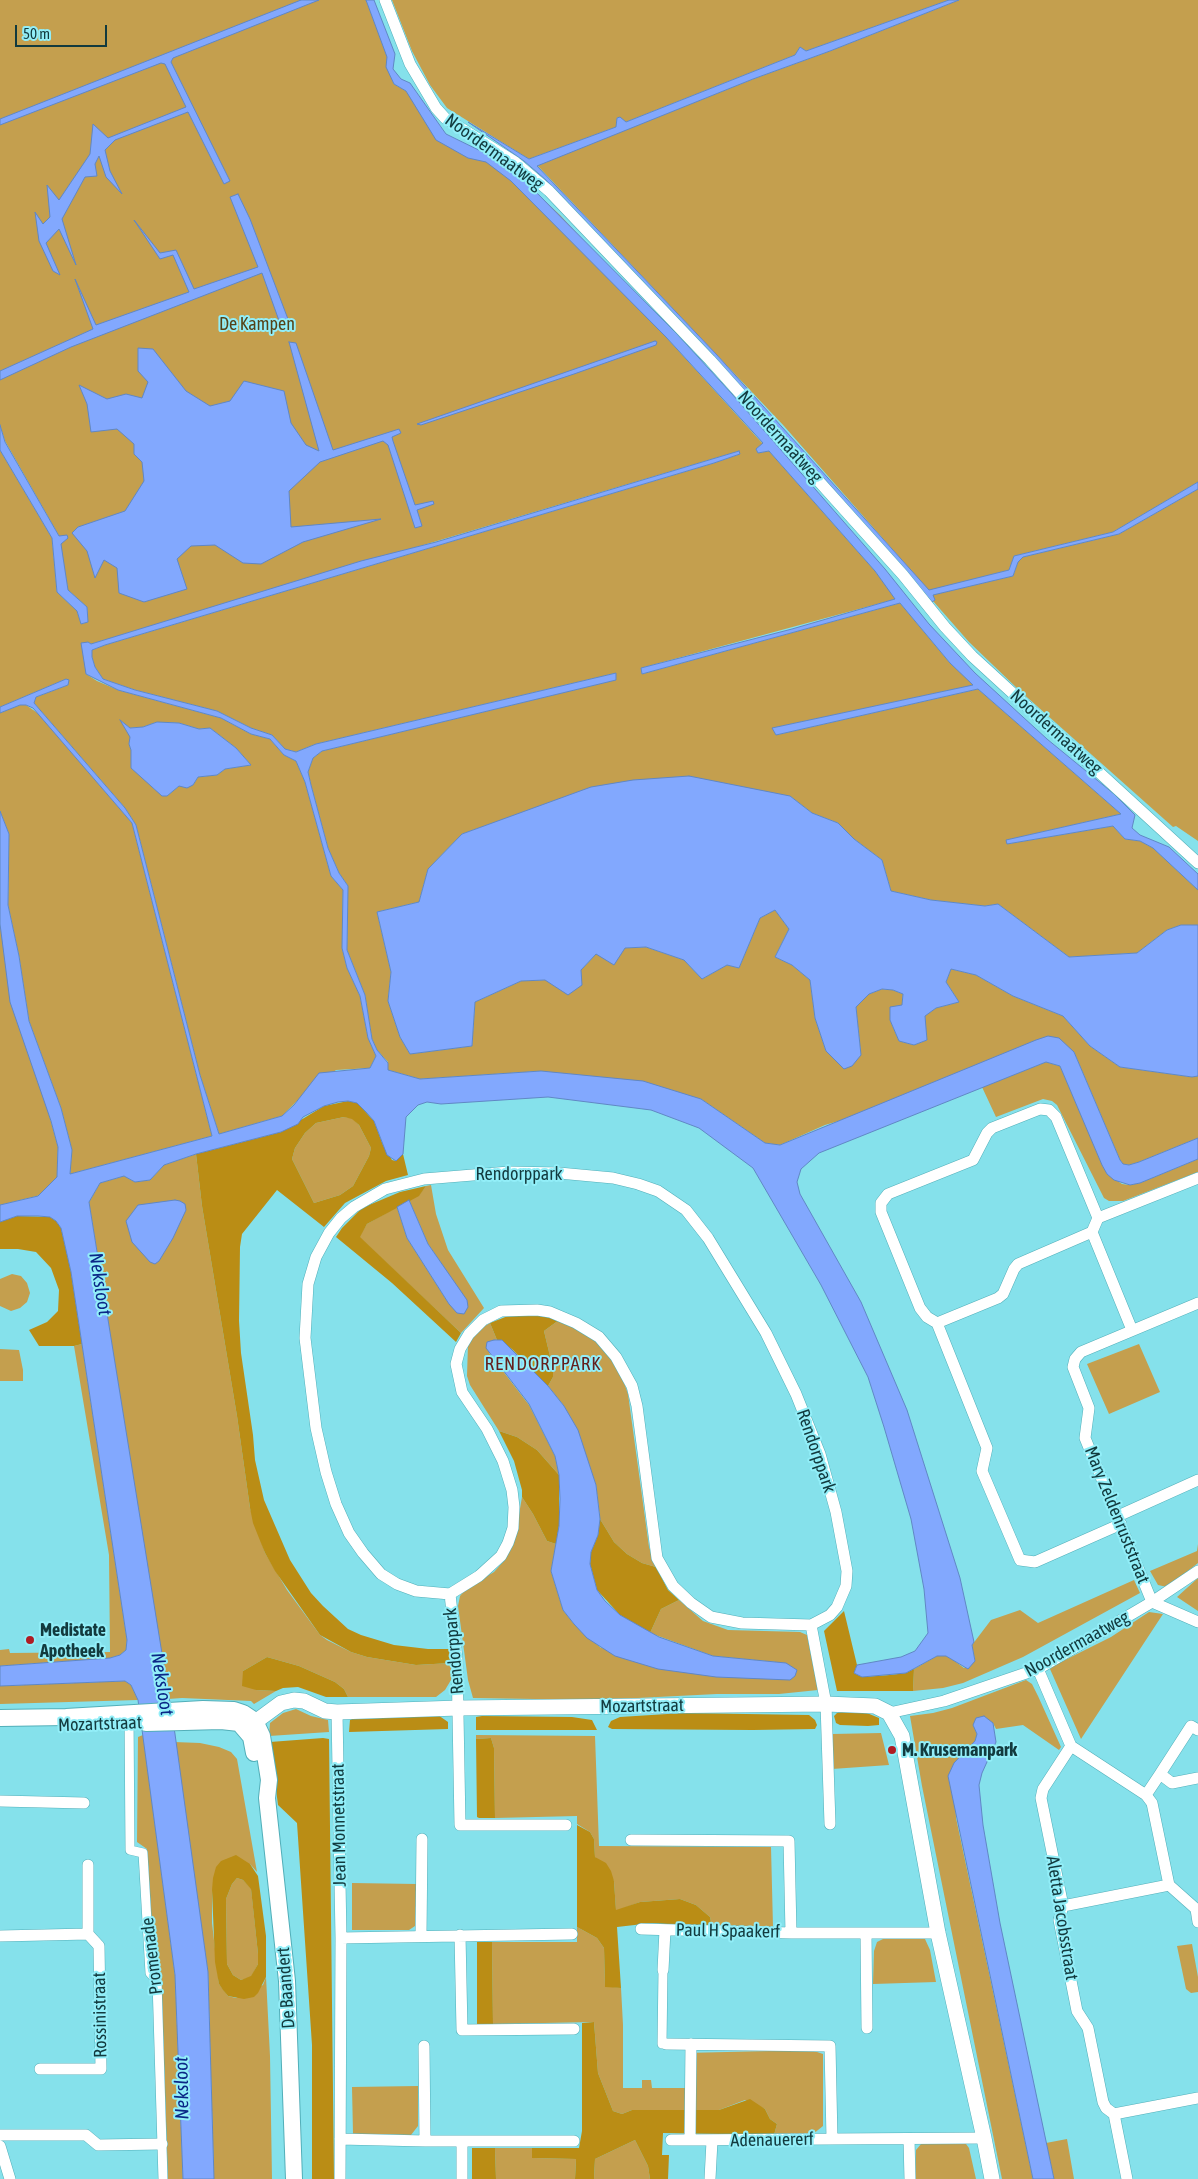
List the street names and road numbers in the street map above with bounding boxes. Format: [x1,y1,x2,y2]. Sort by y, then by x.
street label: Noordermaatweg [441,109,547,195]
street label: Noordermaatweg [733,387,827,487]
street label: Noordermaatweg [1006,685,1106,779]
street label: Rendorppark [476,1163,562,1185]
street label: Rendorppark [792,1406,840,1496]
street label: Mary Zeldenruststraat [1080,1443,1154,1587]
street label: Noordermaatweg [1021,1606,1133,1682]
street label: Rendorppark [439,1607,469,1695]
street label: Mozartstraat [600,1694,684,1718]
street label: Mozartstraat [58,1712,142,1736]
street label: Jean Monnetstraat [327,1763,351,1887]
street label: Aletta Jacobsstraat [1042,1854,1082,1982]
street label: Promenade [137,1916,167,1996]
street label: Paul H Spaakerf [676,1919,780,1943]
street label: De Baandert [272,1946,300,2030]
street label: Rossinistraat [88,1972,112,2058]
street label: Adenauererf [730,2128,814,2152]

